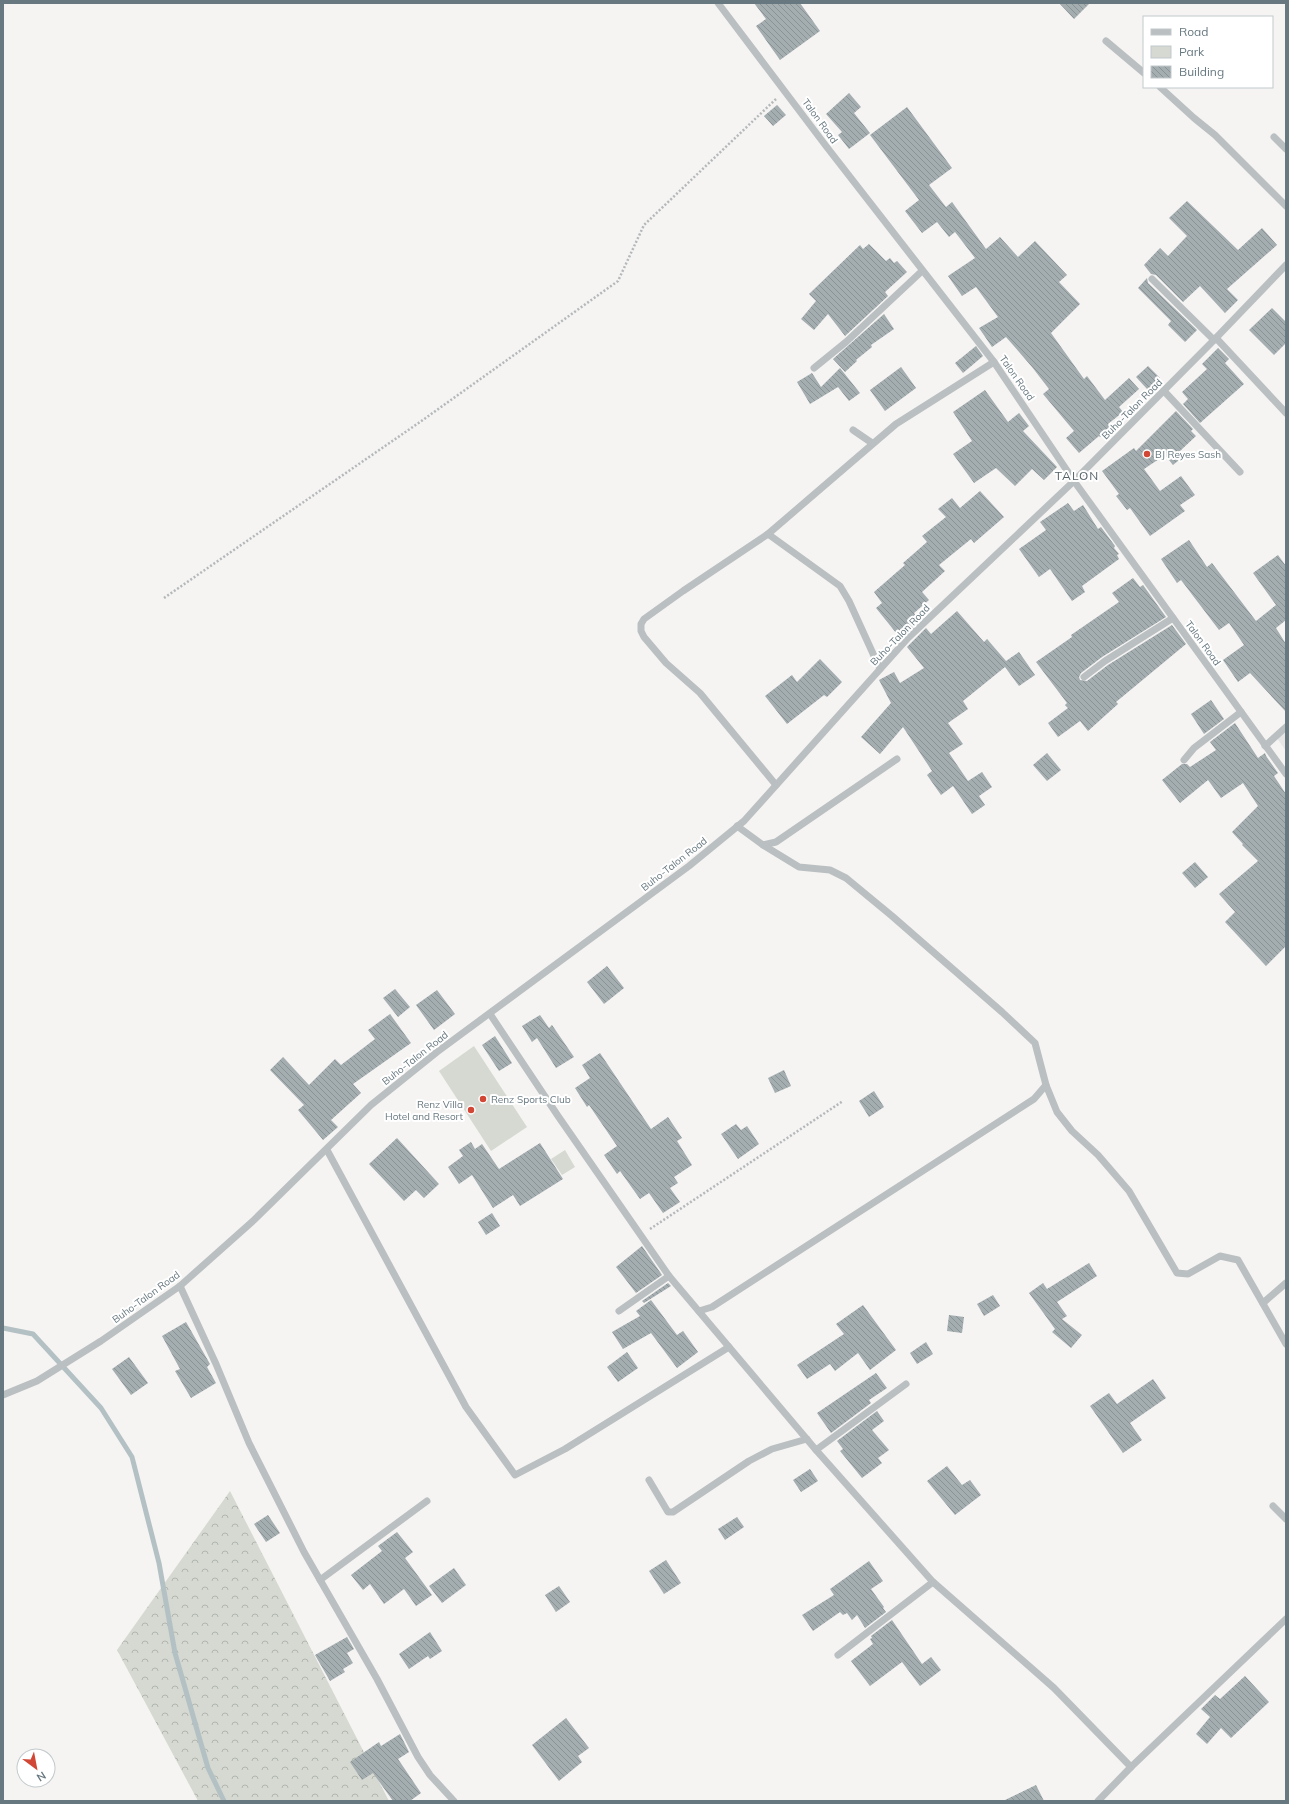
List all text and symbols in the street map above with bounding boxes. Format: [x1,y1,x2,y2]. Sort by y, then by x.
legend [1143,16,1273,88]
text: Road [1179,24,1208,39]
text: Park [1179,44,1205,59]
text: Building [1179,64,1224,79]
street label: Talon Road [799,96,841,146]
street label: Talon Road [997,353,1037,403]
street label: Buho-Talon Road [1099,376,1165,442]
place label: BJ Reyes Sash [1155,448,1221,461]
marker: BJ Reyes Sash [1142,449,1152,459]
district label: TALON [1055,468,1099,483]
street label: Buho-Talon Road [867,602,933,668]
street label: Talon Road [1182,618,1224,668]
street label: Buho-Talon Road [638,834,710,894]
street label: Buho-Talon Road [379,1028,451,1088]
place label: Renz Sports Club [491,1093,571,1106]
marker: Renz Sports Club [478,1094,488,1104]
place label: Renz Villa Hotel and Resort [385,1098,463,1123]
marker: Renz Villa Hotel and Resort [466,1105,476,1115]
street label: Buho-Talon Road [110,1268,182,1326]
north arrow [16,1748,56,1788]
text: N [34,1768,49,1785]

